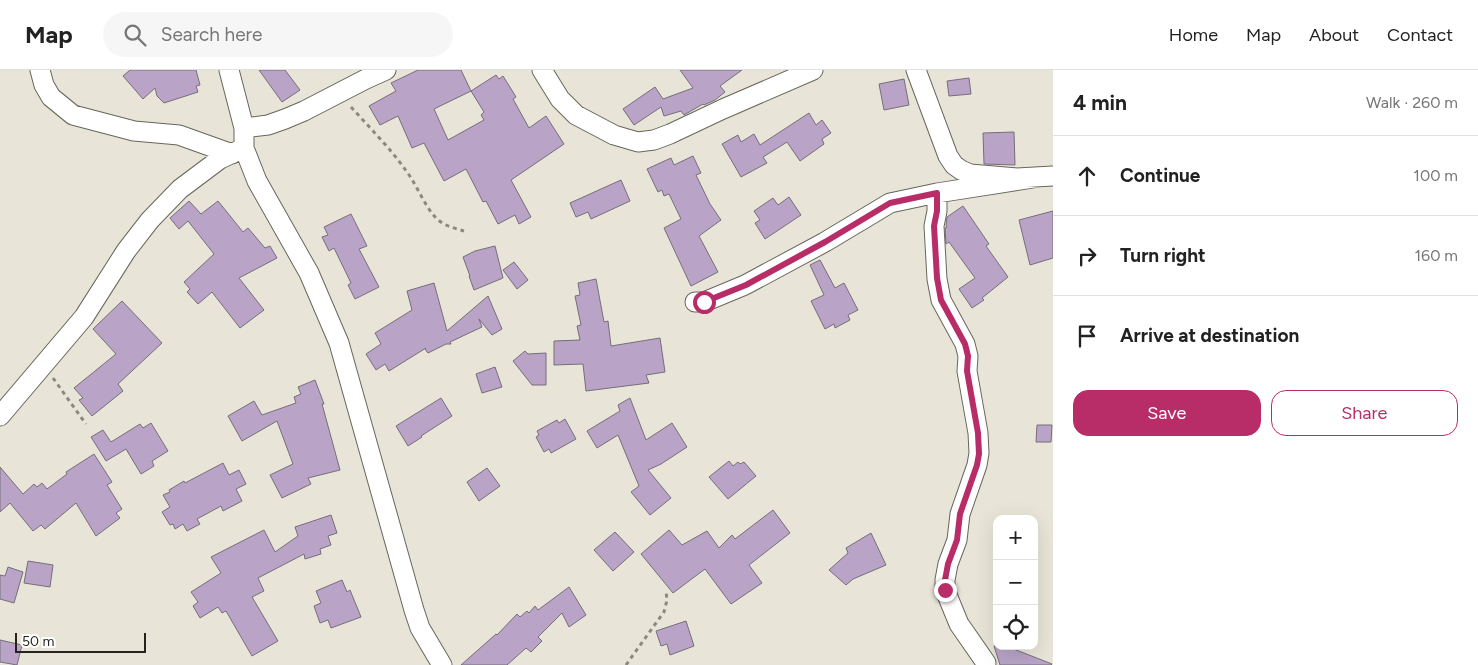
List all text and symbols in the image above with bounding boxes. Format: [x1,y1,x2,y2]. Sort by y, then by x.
search box [103,12,453,57]
text: Map [25,20,73,49]
icon: search [121,21,149,49]
text: Search here [161,23,262,46]
text: Home [1169,24,1218,46]
text: Map [1246,24,1281,46]
text: About [1309,24,1359,46]
text: Contact [1387,24,1453,46]
text: 4 min [1073,90,1127,115]
text: Walk · 260 m [1366,93,1458,112]
icon: ahead [1073,162,1101,190]
text: Continue [1120,164,1200,187]
text: 100 m [1413,166,1458,185]
icon: right [1073,242,1101,270]
text: Turn right [1120,244,1206,267]
text: 160 m [1415,246,1458,265]
route start [693,291,716,314]
icon: arrive [1073,322,1101,350]
text: Arrive at destination [1120,324,1299,347]
button: Save [1073,390,1261,436]
button: Share [1271,390,1458,436]
map controls [993,515,1038,650]
button: + [993,515,1038,560]
button: − [993,560,1038,605]
route end [934,579,957,602]
button: locate [993,605,1038,650]
scale bar [15,630,146,653]
text: 50 m [22,633,54,650]

